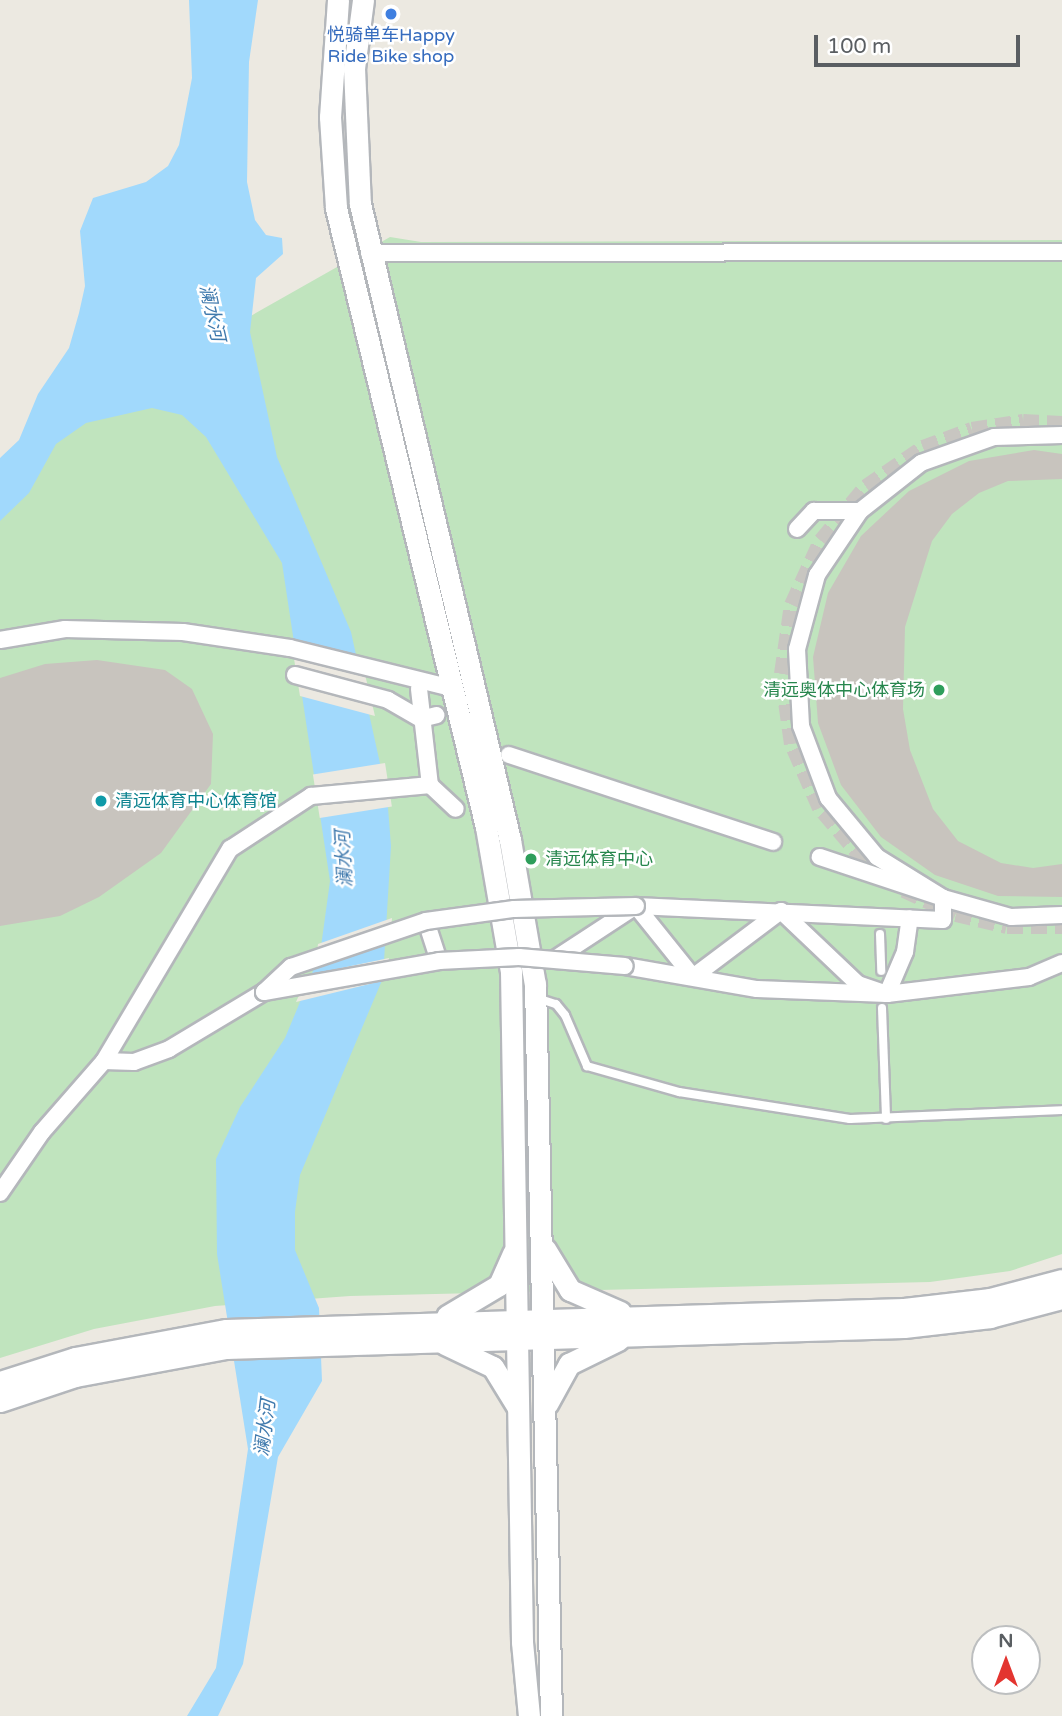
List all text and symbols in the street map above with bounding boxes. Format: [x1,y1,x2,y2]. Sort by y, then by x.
marker: 悦骑单车Happy Ride Bike shop [383,6,399,22]
scale bar [817,21,1024,65]
place label: 悦骑单车Happy Ride Bike shop [327,25,455,68]
text: 100 m [827,34,891,59]
water label: 澜水河 [193,283,229,343]
place label: 清远奥体中心体育场 [763,679,925,701]
marker: 清远奥体中心体育场 [931,682,947,698]
place label: 清远体育中心体育馆 [115,790,277,812]
marker: 清远体育中心体育馆 [93,793,109,809]
water label: 澜水河 [332,830,358,888]
place label: 清远体育中心 [545,848,653,870]
marker: 清远体育中心 [523,851,539,867]
water label: 澜水河 [251,1398,281,1458]
north arrow [971,1625,1041,1695]
text: N [998,1630,1014,1652]

